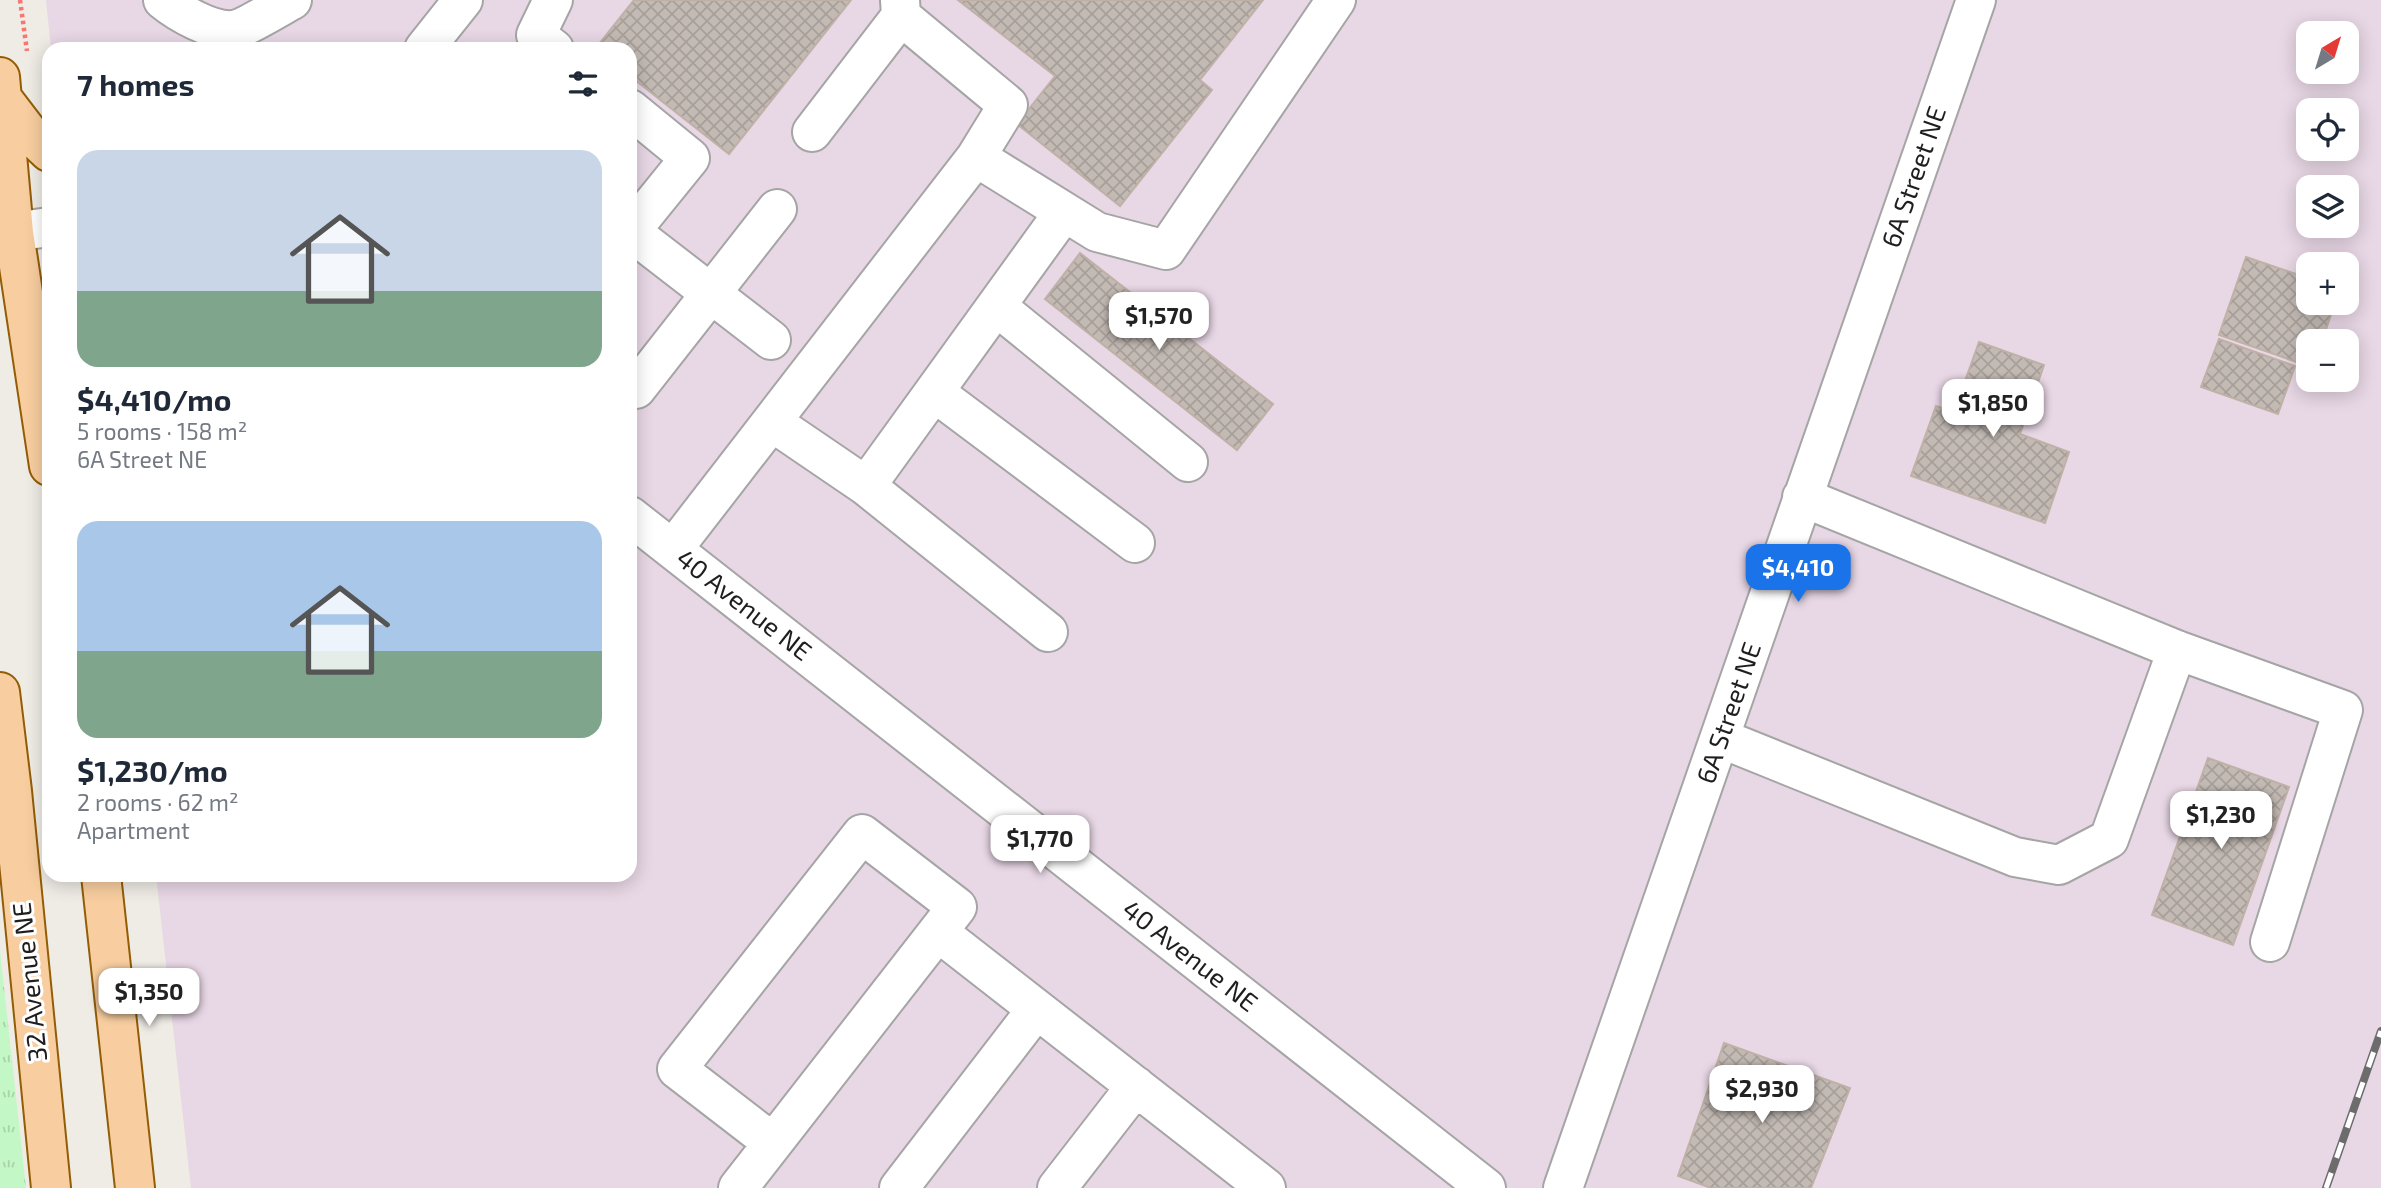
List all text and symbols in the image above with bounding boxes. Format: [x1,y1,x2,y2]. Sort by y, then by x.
north arrow [2296,21,2359,84]
map controls [2296,21,2359,392]
icon: filters [564,65,602,103]
text: 7 homes [77,66,194,102]
button: locate [2296,98,2359,161]
street label: 6A Street NE [1874,102,1951,251]
button: layers [2296,175,2359,238]
icon: home [277,196,403,322]
button: + [2296,252,2359,315]
pin: $1,570 [1102,292,1216,352]
text: $1,570 [1125,301,1193,329]
button: − [2296,329,2359,392]
pin: $1,850 [1936,380,2050,439]
text: $4,410/mo [77,381,231,417]
text: $1,850 [1958,388,2028,416]
text: 5 rooms · 158 m² [77,417,247,445]
text: 6A Street NE [77,445,207,473]
street label: 40 Avenue NE [671,542,819,666]
pin: $4,410 [1741,544,1855,604]
text: $4,410 [1762,553,1834,581]
icon: home [277,567,403,693]
street label: 6A Street NE [1689,638,1766,787]
text: $1,230/mo [77,752,228,788]
text: 2 rooms · 62 m² [77,788,239,816]
pin: $1,230 [2164,792,2278,851]
text: $1,230 [2186,800,2256,828]
text: Apartment [77,816,190,844]
pin: $1,770 [983,816,1097,875]
text: $1,770 [1007,824,1073,852]
street label: 40 Avenue NE [1117,893,1265,1017]
street label: 32 Avenue NE [5,901,52,1063]
pin: $1,350 [92,968,206,1028]
text: $1,350 [114,977,184,1005]
pin: $2,930 [1705,1066,1819,1125]
text: $2,930 [1725,1074,1799,1102]

